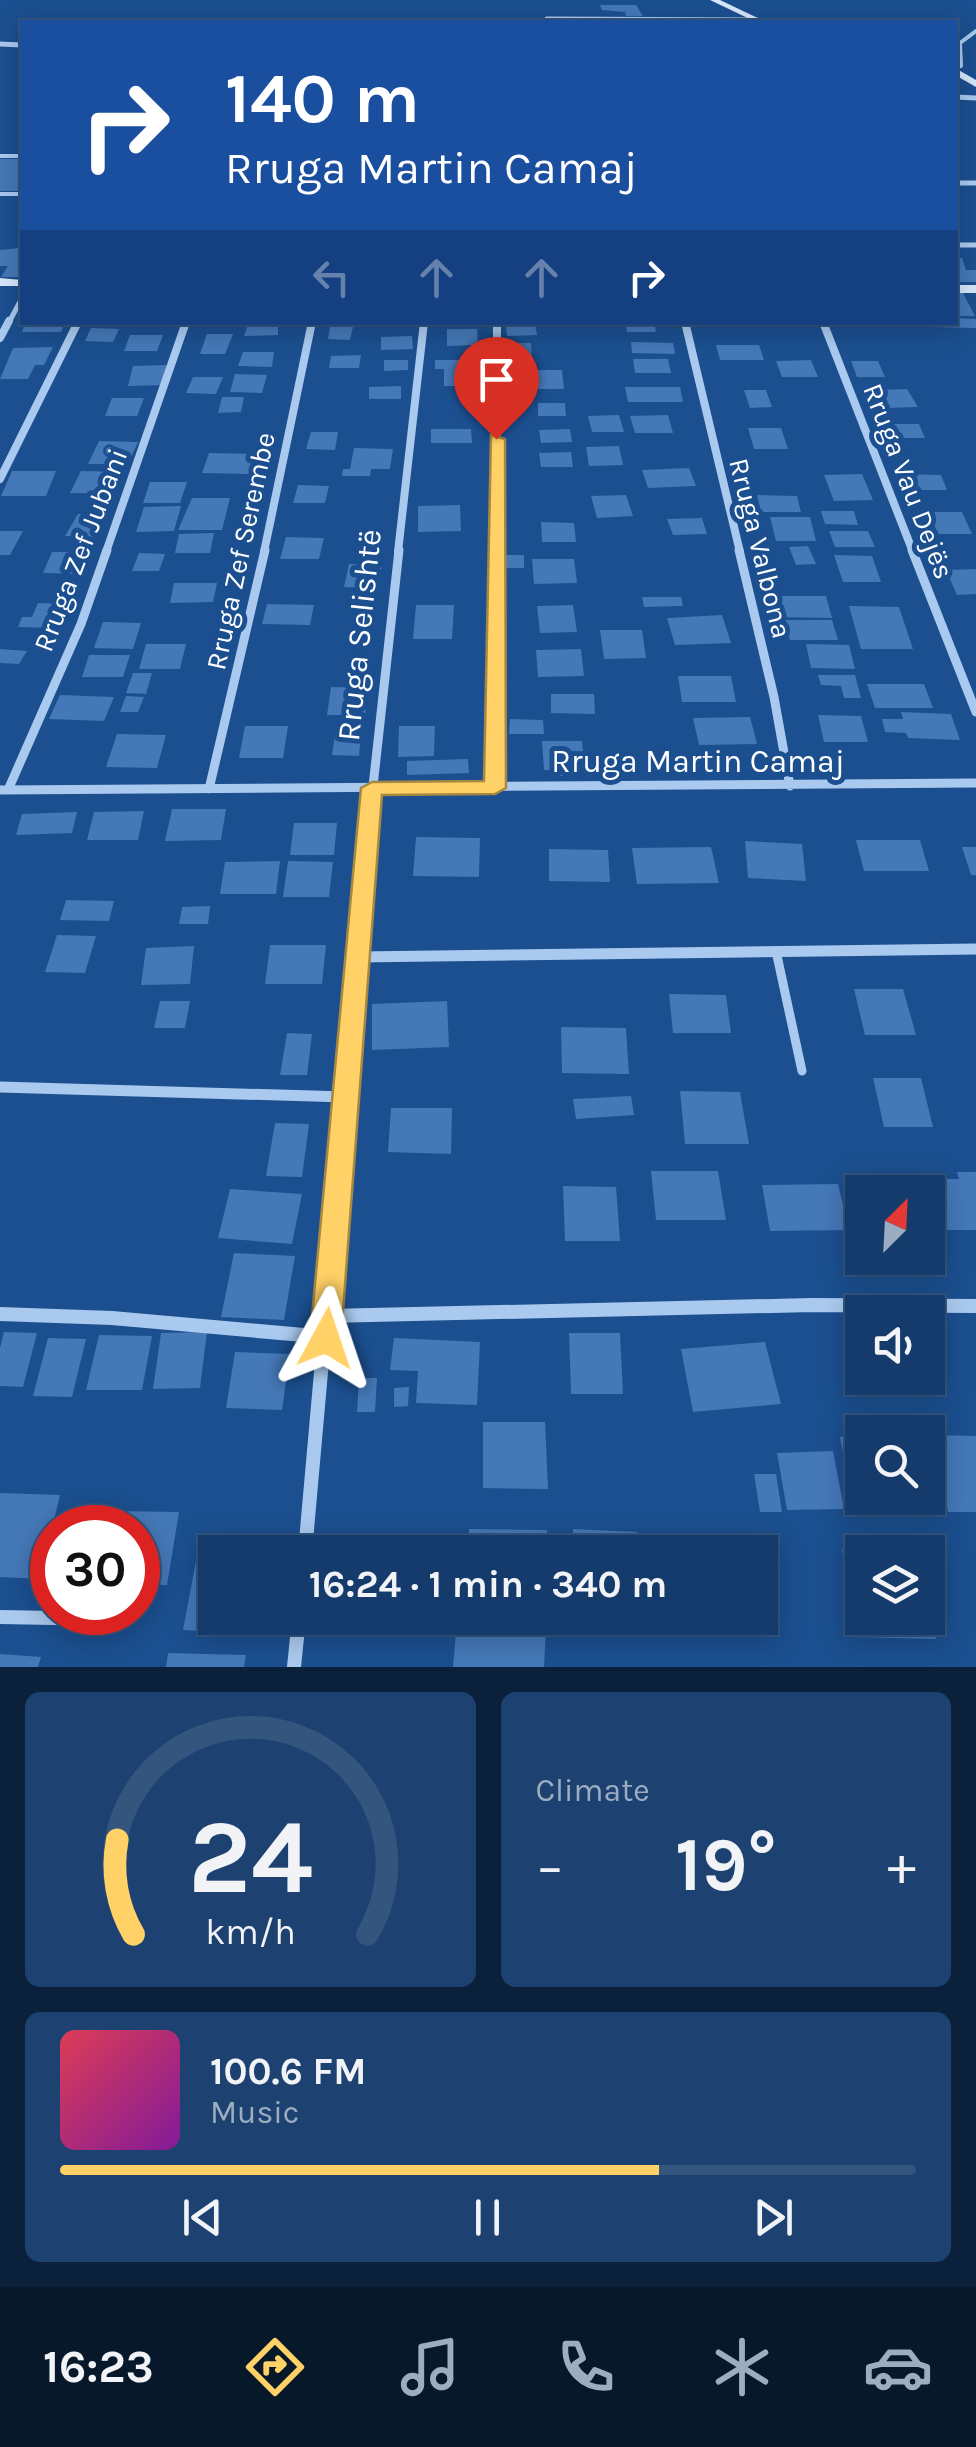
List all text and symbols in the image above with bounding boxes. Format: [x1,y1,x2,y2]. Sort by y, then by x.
text: 140 m [225,58,420,140]
icon: right [60,60,190,190]
text: Rruga Martin Camaj [225,142,638,194]
icon: left [304,250,359,305]
icon: ahead [409,250,464,305]
icon: ahead [514,250,569,305]
icon: right [619,250,674,305]
pin [454,337,539,440]
icon: arrive [469,352,524,407]
street label: Rruga Vau Dejës [856,379,961,584]
street label: Rruga Zef Serembe [199,429,282,673]
street label: Rruga Zef Jubani [27,444,134,656]
street label: Rruga Valbona [722,455,799,642]
street label: Rruga Selishtë [330,527,389,743]
street label: Rruga Martin Camaj [551,743,845,780]
north arrow [845,1175,945,1275]
map controls [845,1175,945,1635]
position arrow [274,1286,378,1390]
button: sound [845,1295,945,1395]
button: search [845,1415,945,1515]
speed limit sign: 30 [30,1505,160,1635]
button: layers [845,1535,945,1635]
text: 16:24 · 1 min · 340 m [309,1562,667,1607]
text: Climate [536,1772,650,1809]
text: 24 [188,1797,313,1918]
text: 19° [675,1821,777,1909]
text: − [536,1834,564,1898]
text: + [887,1834,916,1898]
text: km/h [205,1911,296,1953]
text: 100.6 FM [210,2049,366,2094]
text: Music [210,2094,299,2131]
icon: previous [175,2190,230,2245]
icon: pause [460,2190,515,2245]
icon: next [746,2190,801,2245]
icon: directions [240,2332,310,2402]
icon: music [395,2332,465,2402]
icon: phone [551,2332,621,2402]
icon: climate [707,2332,777,2402]
icon: car [863,2332,933,2402]
text: 16:23 [43,2341,154,2393]

